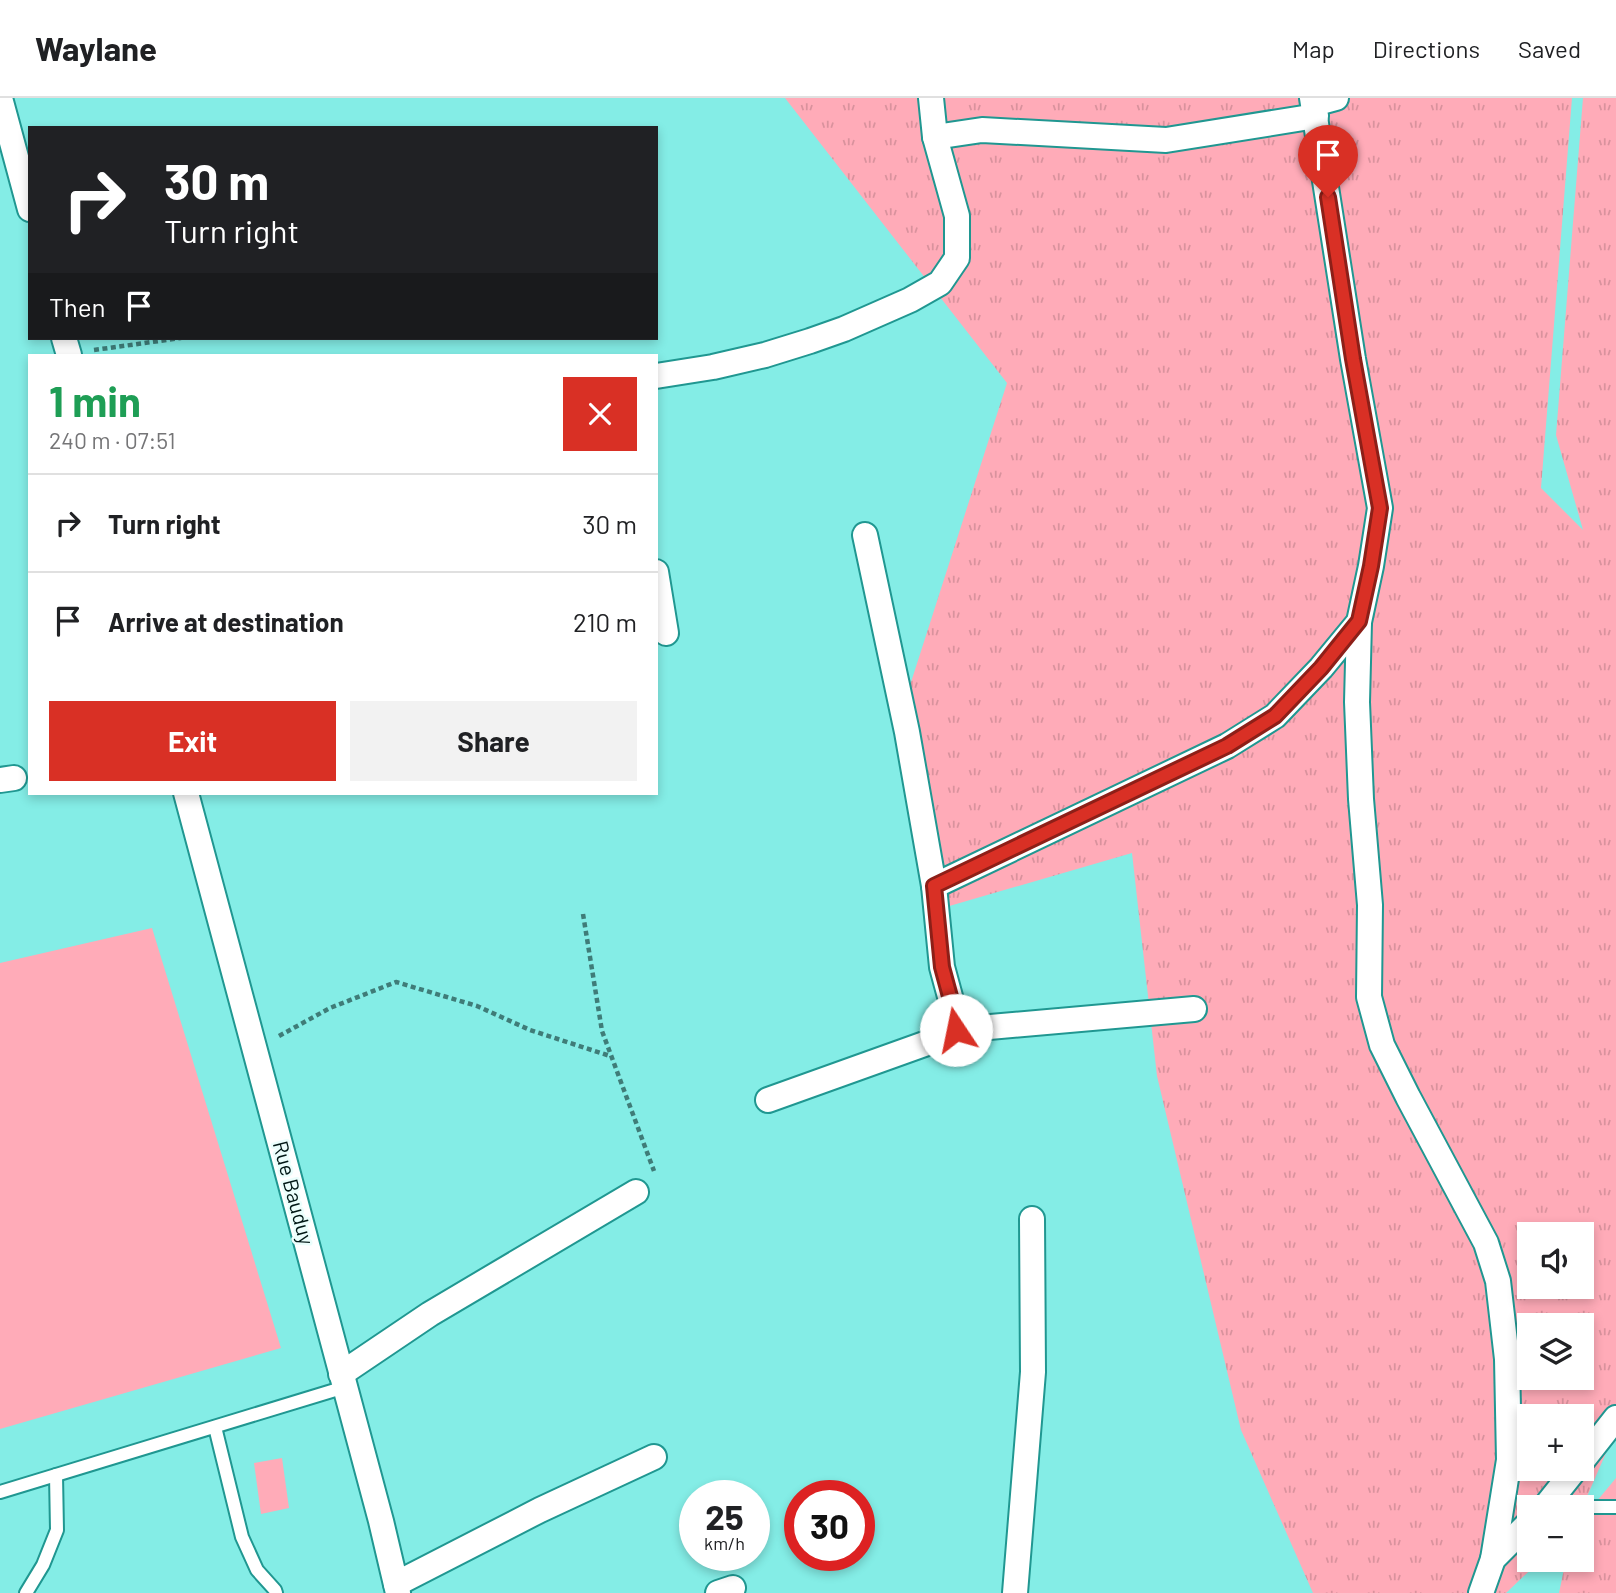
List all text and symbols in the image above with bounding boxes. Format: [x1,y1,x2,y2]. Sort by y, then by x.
text: Waylane [35,28,157,68]
text: Map [1292,34,1335,63]
text: Directions [1373,34,1480,63]
text: Saved [1518,34,1581,63]
pin [1298,125,1358,197]
icon: arrive [1309,136,1347,174]
text: 30 m [164,151,269,210]
icon: right [49,154,140,245]
text: Turn right [164,211,299,249]
icon: arrive [120,287,158,325]
text: Then [49,291,106,322]
text: 1 min [49,375,141,425]
button: close [563,377,637,451]
text: 240 m · 07:51 [49,426,176,454]
icon: right [49,504,87,542]
text: Turn right [108,508,221,539]
text: 30 m [582,508,637,539]
icon: arrive [49,602,87,640]
text: Arrive at destination [108,606,344,637]
text: 210 m [573,606,637,637]
button: Exit [49,701,336,781]
button: Share [350,701,637,781]
position arrow [919,993,993,1067]
street label: Rue Bauduy [269,1138,320,1248]
map controls [1517,1222,1594,1572]
button: sound [1517,1222,1594,1299]
button: layers [1517,1313,1594,1390]
button: + [1517,1404,1594,1481]
speed limit sign: 30 [784,1480,875,1571]
text: 25 [705,1495,744,1537]
button: − [1517,1495,1594,1572]
text: km/h [704,1532,745,1554]

